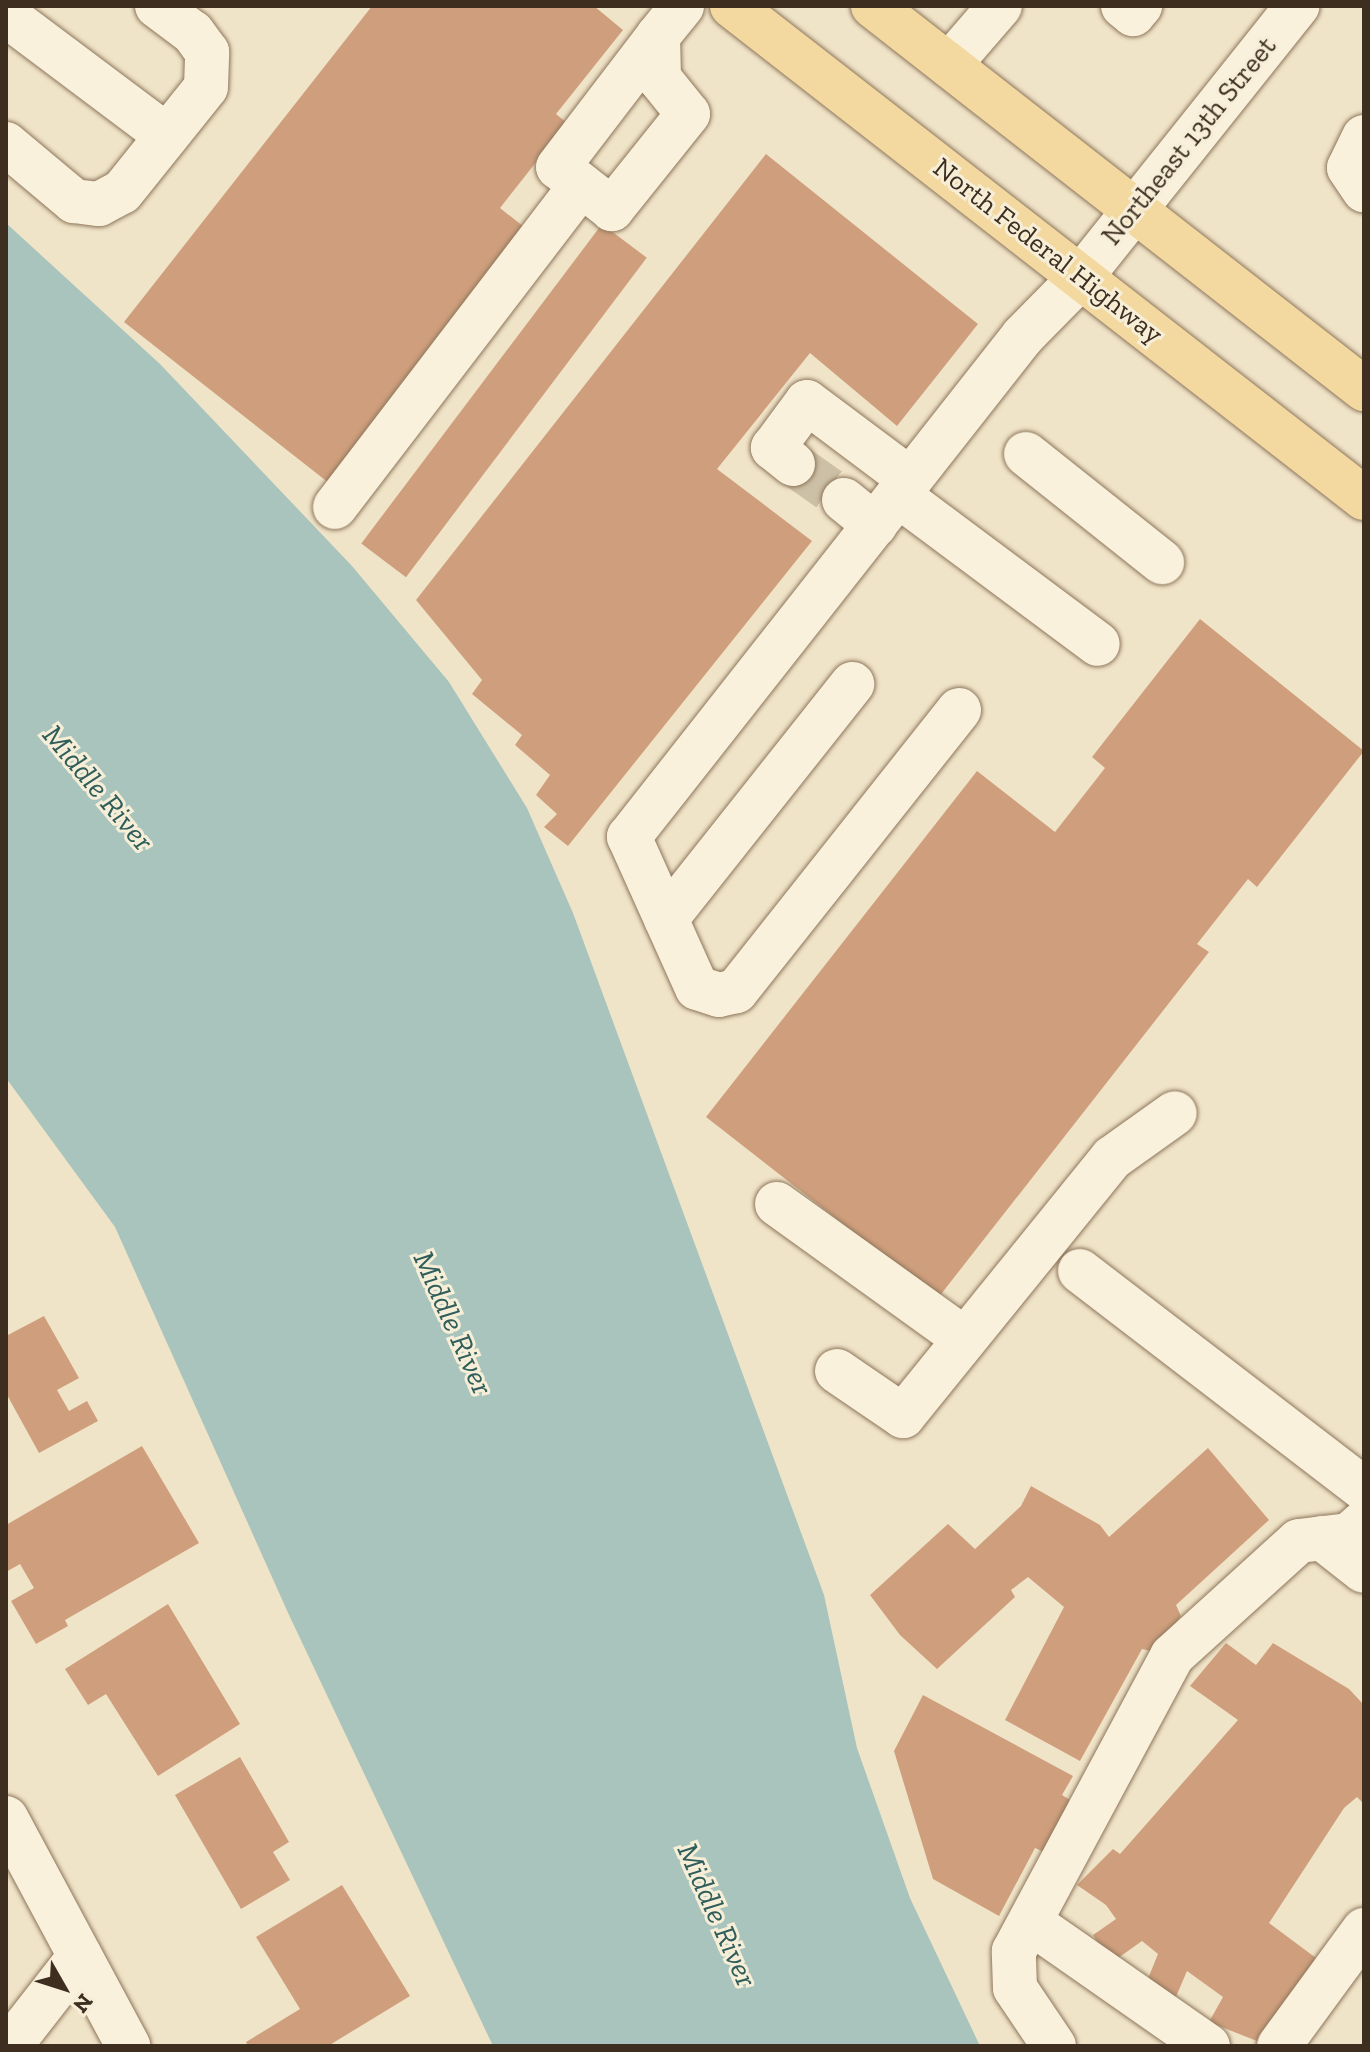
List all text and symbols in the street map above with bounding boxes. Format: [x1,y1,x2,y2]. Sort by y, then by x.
street label: Northeast 13th Street [1095,30,1283,252]
street label: North Federal Highway [926,151,1170,351]
water label: Middle River [35,718,161,858]
water label: Middle River [405,1246,501,1400]
water label: Middle River [669,1838,765,1992]
north arrow [24,1948,104,2028]
text: N [67,1988,99,2018]

